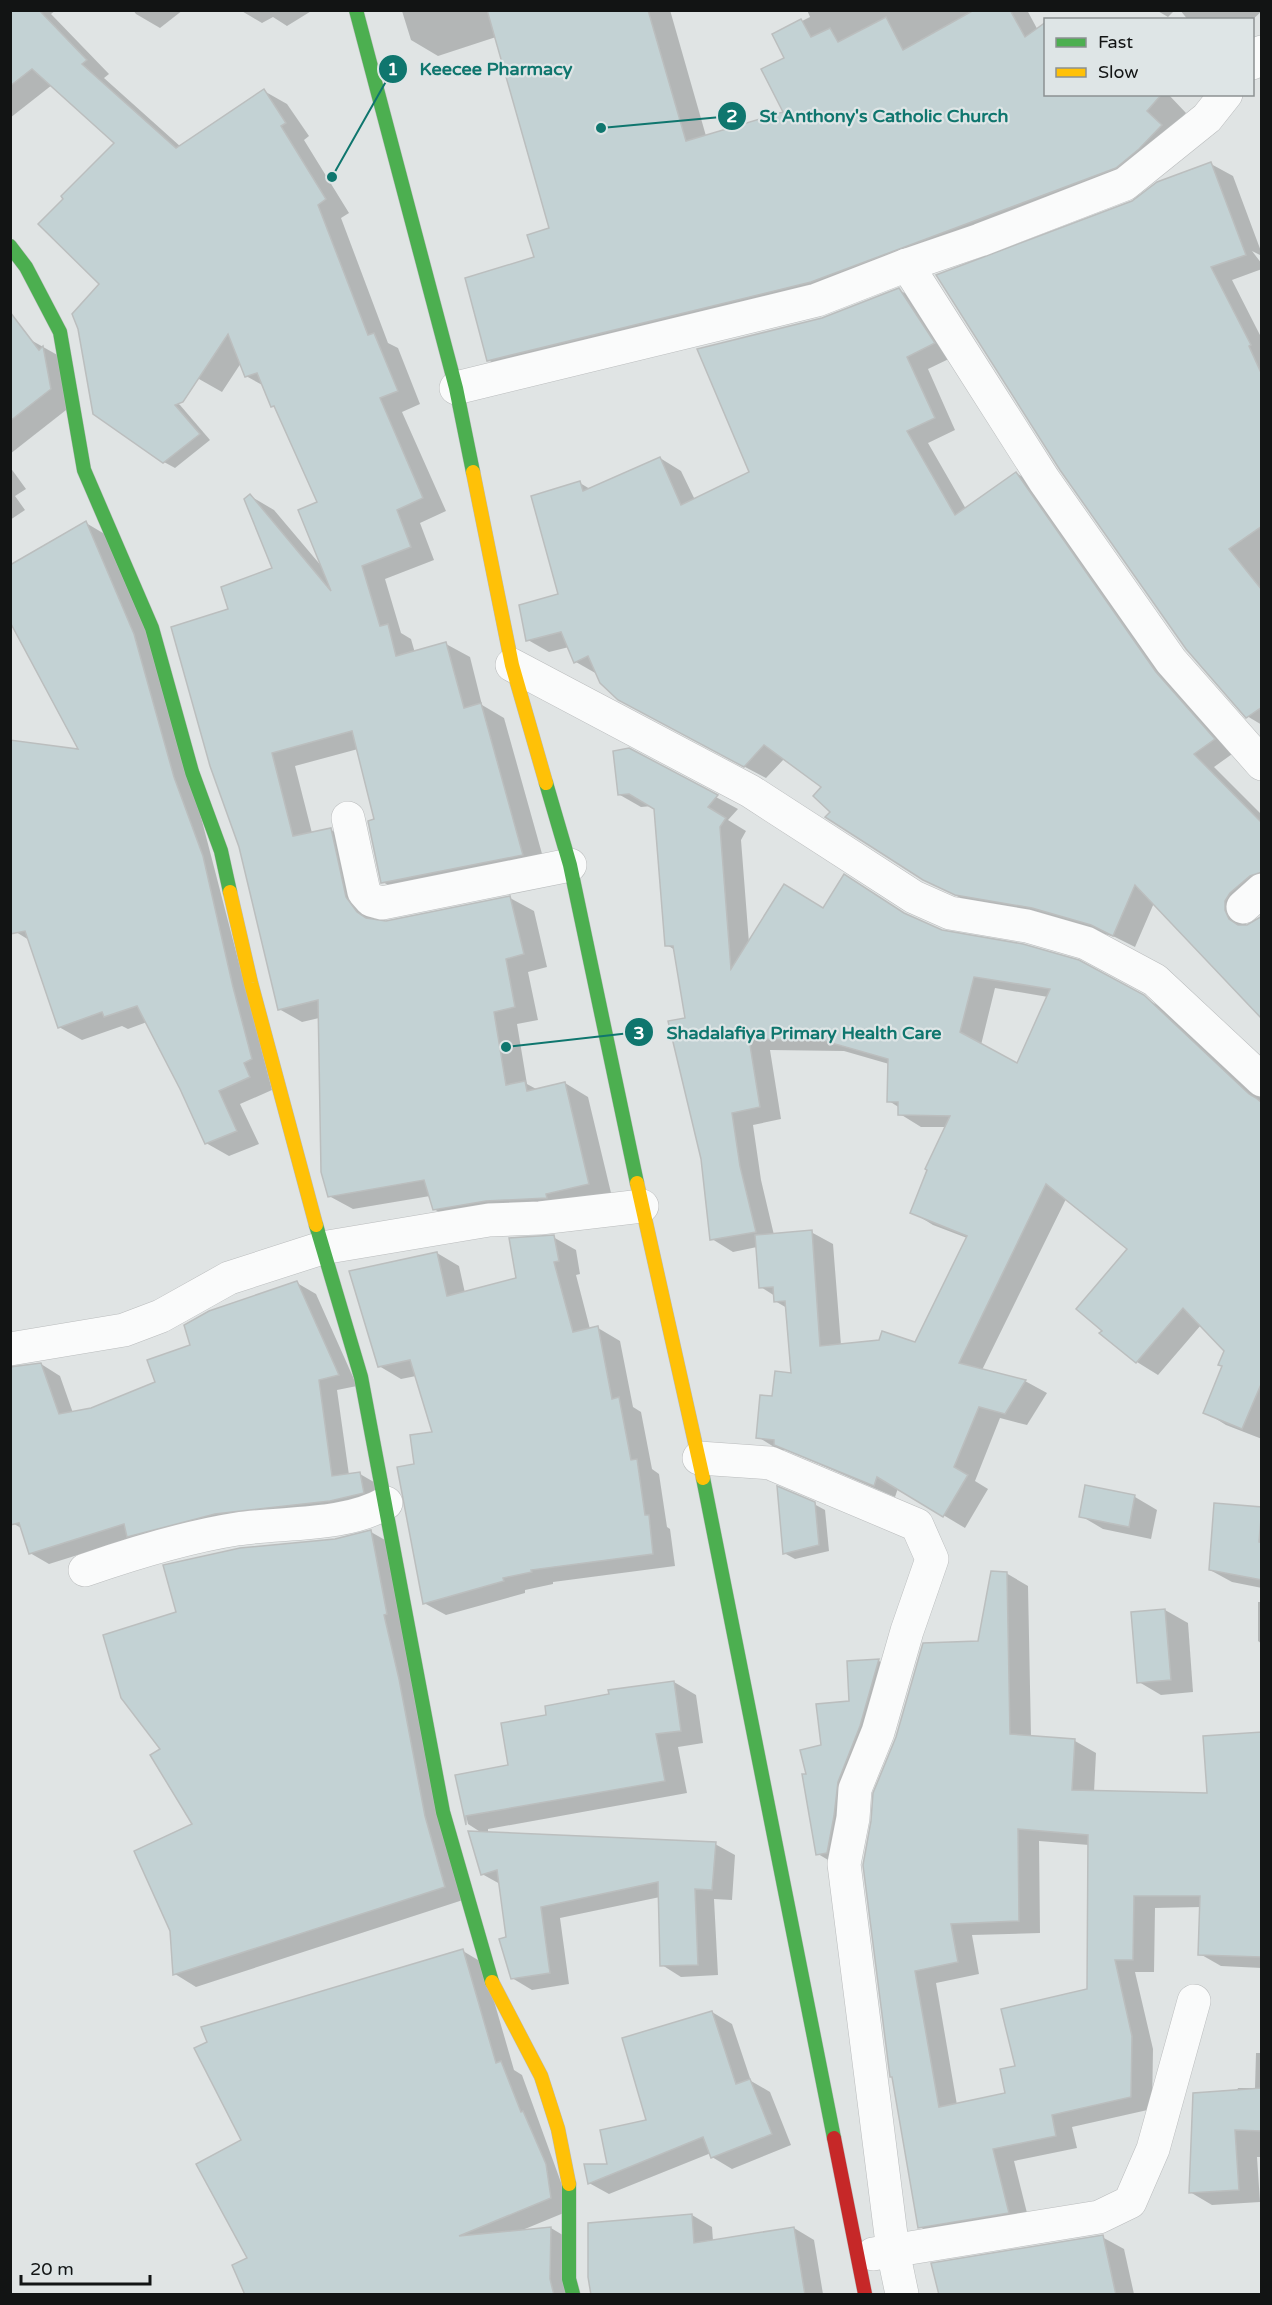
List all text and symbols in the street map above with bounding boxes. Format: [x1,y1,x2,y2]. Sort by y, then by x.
legend [1044,18,1254,96]
text: Fast [1098,31,1133,53]
callout: Keecee Pharmacy [378,51,585,87]
text: 1 [387,58,399,80]
text: Keecee Pharmacy [420,58,573,80]
text: Slow [1098,61,1139,83]
callout: St Anthony's Catholic Church [717,98,1020,134]
text: 2 [726,105,738,127]
text: St Anthony's Catholic Church [760,105,1008,127]
callout: Shadalafiya Primary Health Care [624,1014,953,1050]
text: 3 [633,1022,645,1044]
text: Shadalafiya Primary Health Care [667,1022,941,1044]
scale bar [21,2248,150,2286]
text: 20 m [30,2258,74,2280]

